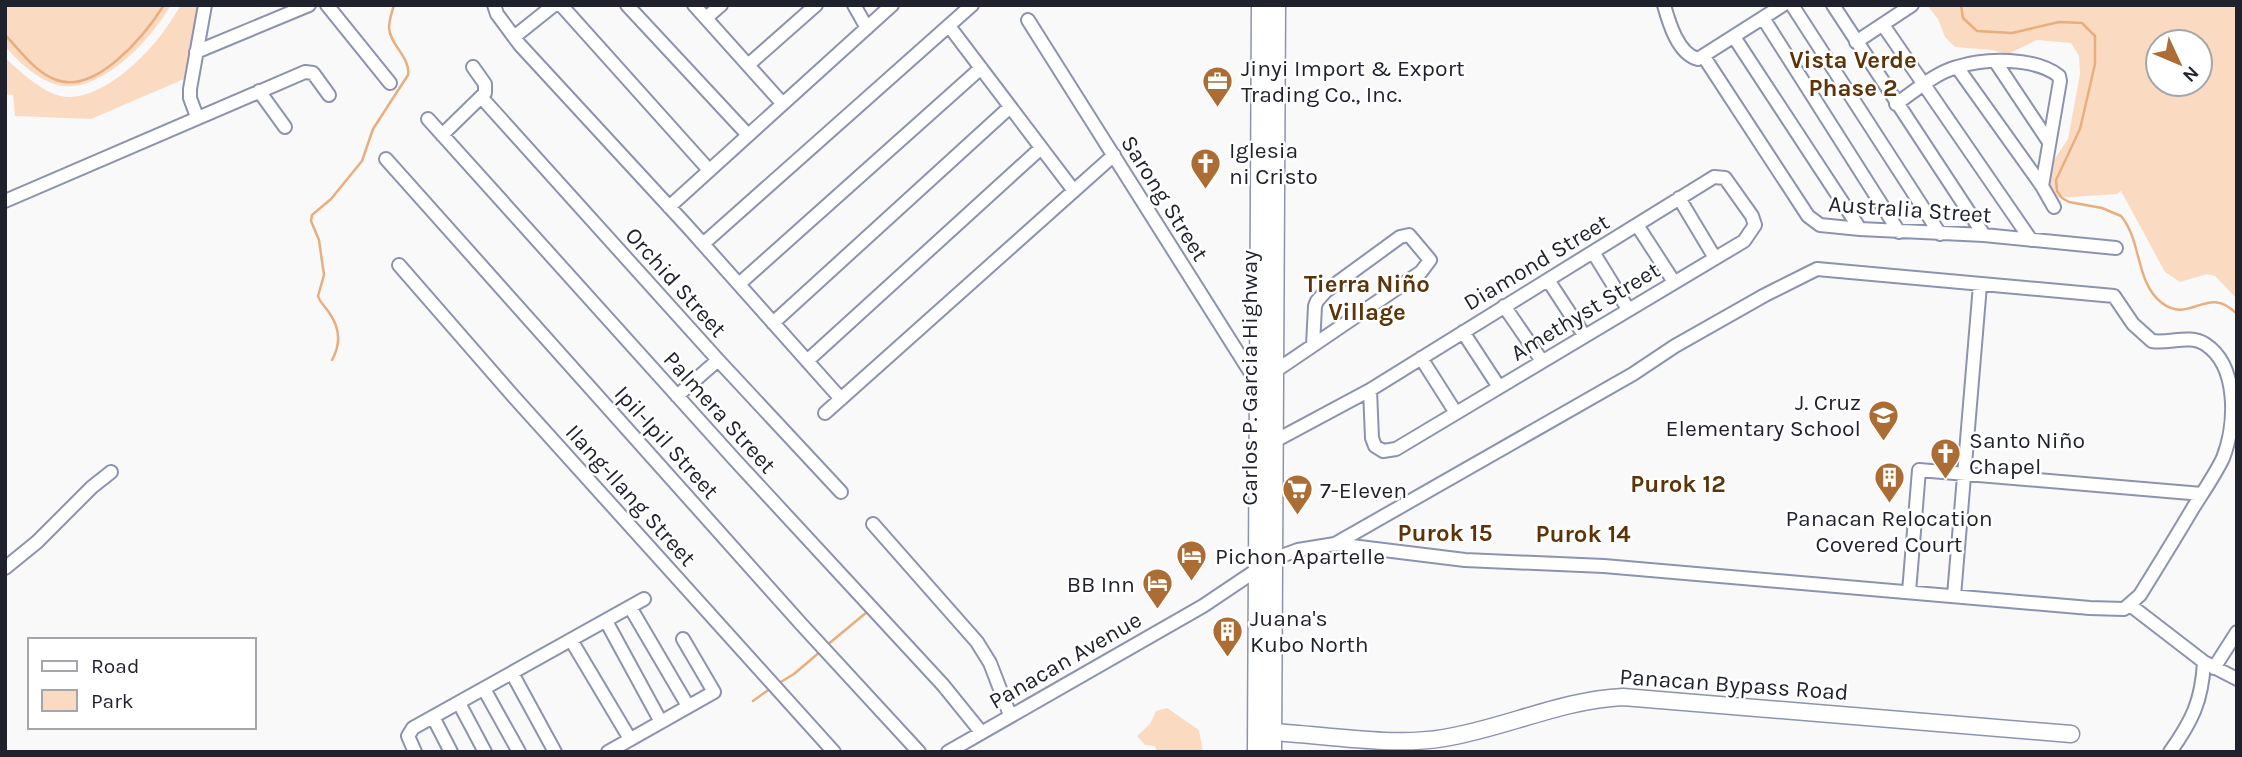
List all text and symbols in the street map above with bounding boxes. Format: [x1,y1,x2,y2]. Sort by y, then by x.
north arrow [2144,28,2214,98]
district label: Vista Verde Phase 2 [1789,46,1917,102]
place label: Jinyi Import & Export Trading Co., Inc. [1241,55,1465,108]
text: N [2178,62,2203,87]
office icon: Jinyi Import & Export Trading Co., Inc. [1201,64,1235,108]
street label: Sarong Street [1115,131,1214,266]
place label: Iglesia ni Cristo [1229,137,1318,190]
church icon: Iglesia ni Cristo [1189,146,1223,190]
street label: Australia Street [1828,190,1993,229]
street label: Diamond Street [1459,208,1614,316]
street label: Orchid Street [619,222,732,343]
street label: Carlos P. Garcia Highway [1236,250,1263,506]
street label: Amethyst Street [1506,256,1665,367]
district label: Tierra Niño Village [1304,270,1430,326]
street label: Palmera Street [658,346,782,479]
street label: Ipil-Ipil Street [609,380,725,505]
place label: J. Cruz Elementary School [1666,389,1861,442]
school or university icon: J. Cruz Elementary School [1867,398,1901,442]
street label: Ilang-Ilang Street [560,419,702,572]
place label: Santo Niño Chapel [1969,427,2085,480]
church icon: Santo Niño Chapel [1929,436,1963,480]
building icon: Panacan Relocation Covered Court [1872,460,1906,504]
district label: Purok 12 [1630,470,1726,498]
supermarket icon: 7-Eleven [1280,473,1314,517]
place label: 7-Eleven [1320,477,1407,504]
place label: Panacan Relocation Covered Court [1785,505,1993,558]
district label: Purok 15 [1398,519,1492,547]
district label: Purok 14 [1535,520,1631,548]
hotel icon: Pichon Apartelle [1175,539,1209,583]
place label: Pichon Apartelle [1215,543,1385,570]
hotel icon: BB Inn [1141,567,1175,611]
place label: BB Inn [1067,571,1135,598]
place label: Juana's Kubo North [1250,605,1369,658]
street label: Panacan Avenue [984,606,1146,715]
building icon: Juana's Kubo North [1210,614,1244,658]
legend [28,638,256,729]
text: Road [91,654,139,678]
street label: Panacan Bypass Road [1619,663,1849,706]
text: Park [91,689,134,713]

